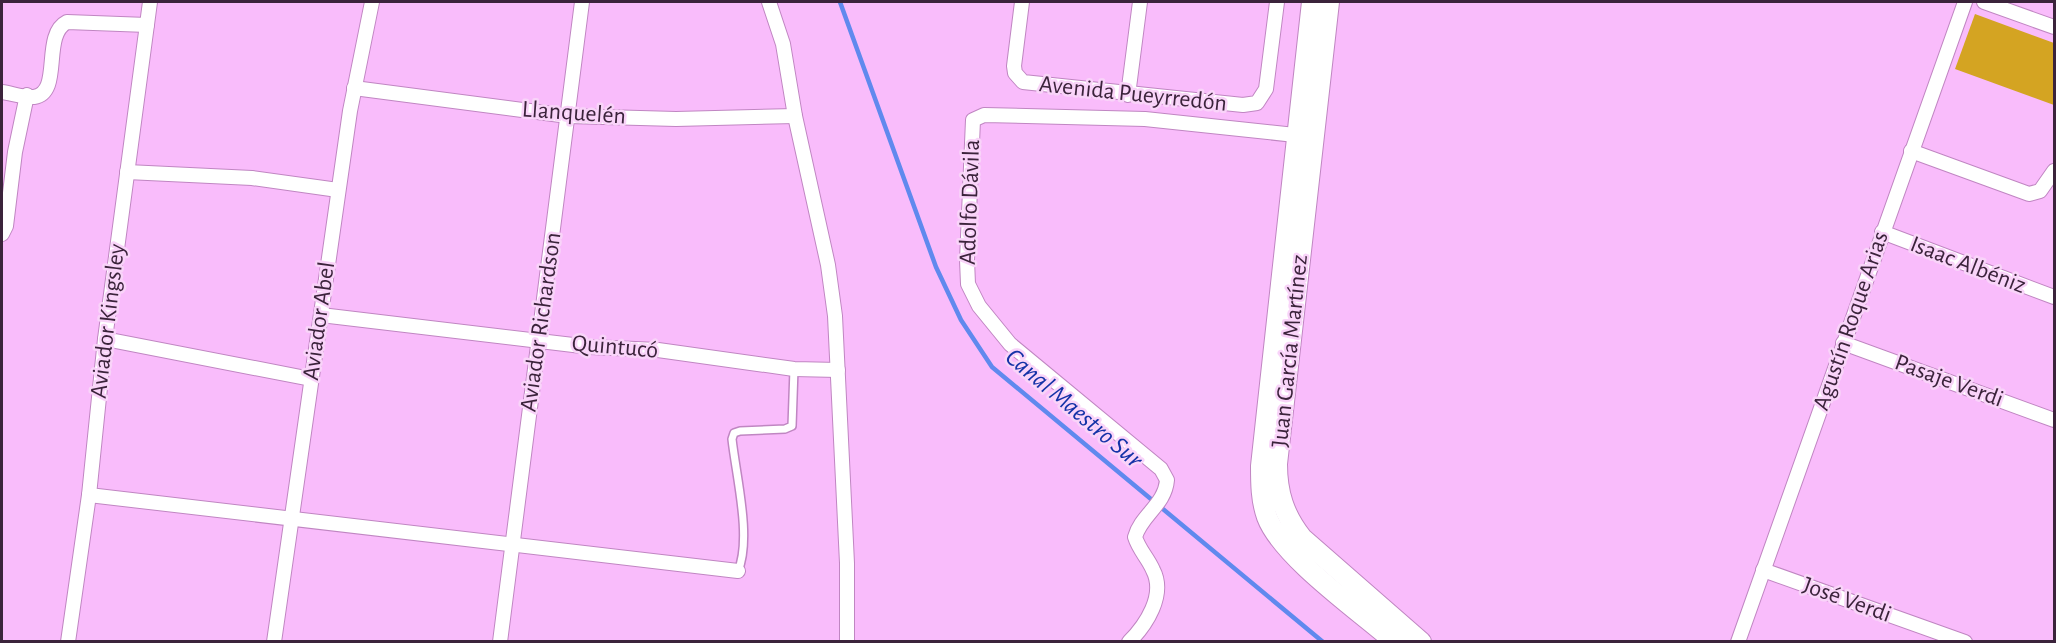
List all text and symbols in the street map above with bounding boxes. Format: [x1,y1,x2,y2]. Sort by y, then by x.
street label: Avenida Pueyrredón [1038,72,1228,116]
street label: Llanquelén [521,97,627,129]
street label: Adolfo Dávila [956,139,984,265]
street label: Agustín Roque Arias [1809,229,1893,413]
street label: Aviador Richardson [517,231,565,413]
street label: Isaac Albéniz [1907,232,2029,298]
street label: Aviador Kingsley [87,242,129,400]
street label: Juan García Martínez [1268,253,1312,449]
street label: Aviador Abel [299,260,339,382]
street label: Quintucó [571,331,659,363]
water label: Canal Maestro Sur [1000,343,1149,474]
street label: Pasaje Verdi [1891,350,2007,412]
street label: José Verdi [1800,573,1894,627]

